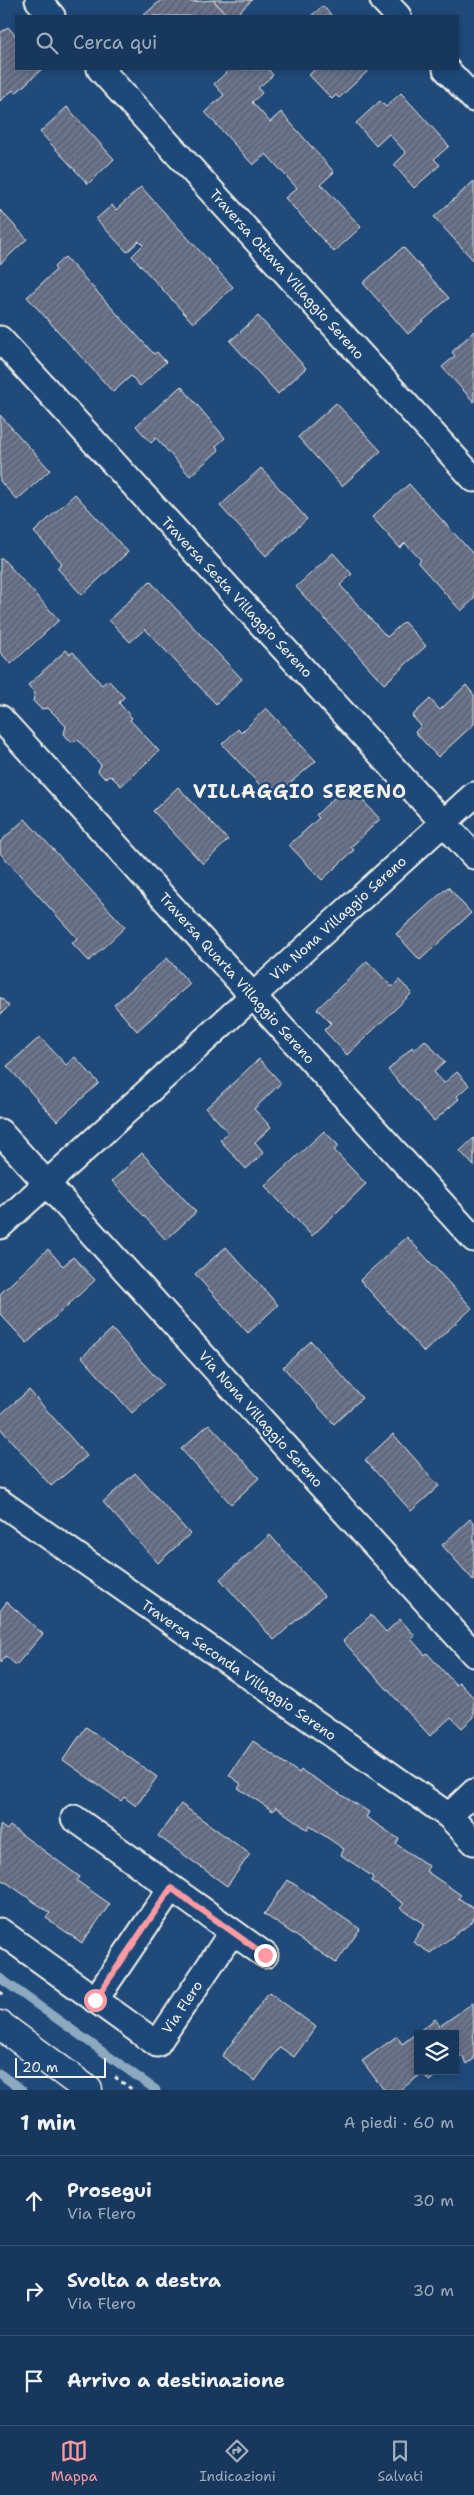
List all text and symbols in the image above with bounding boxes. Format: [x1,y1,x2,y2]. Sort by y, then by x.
search box [15,15,459,70]
icon: search [33,29,61,57]
text: Cerca qui [73,30,157,55]
street label: Traversa Ottava Villaggio Sereno [206,185,368,363]
street label: Traversa Sesta Villaggio Sereno [158,513,316,681]
district label: VILLAGGIO SERENO [193,779,407,804]
street label: Via Nona Villaggio Sereno [266,852,410,984]
street label: Traversa Quarta Villaggio Sereno [155,889,319,1067]
street label: Via Nona Villaggio Sereno [195,1347,327,1491]
street label: Traversa Seconda Villaggio Sereno [138,1596,340,1744]
route end [254,1944,277,1967]
street label: Via Flero [158,1977,206,2037]
route start [84,1989,107,2012]
map controls [414,2030,459,2075]
button: layers [414,2030,459,2075]
scale bar [15,2055,106,2078]
text: 20 m [22,2058,58,2076]
text: 1 min [20,2109,76,2137]
text: A piedi · 60 m [344,2112,454,2133]
text: Prosegui [67,2178,152,2203]
icon: ahead [20,2187,48,2215]
text: 30 m [413,2190,454,2211]
text: Via Flero [67,2203,136,2224]
text: Svolta a destra [67,2268,221,2293]
icon: right [20,2277,48,2305]
text: 30 m [413,2280,454,2301]
text: Via Flero [67,2293,136,2314]
icon: arrive [20,2367,48,2395]
text: Arrivo a destinazione [67,2368,285,2393]
tab: Mappa [51,2437,97,2485]
tab: Indicazioni [199,2437,276,2485]
tab: Salvati [377,2437,423,2485]

